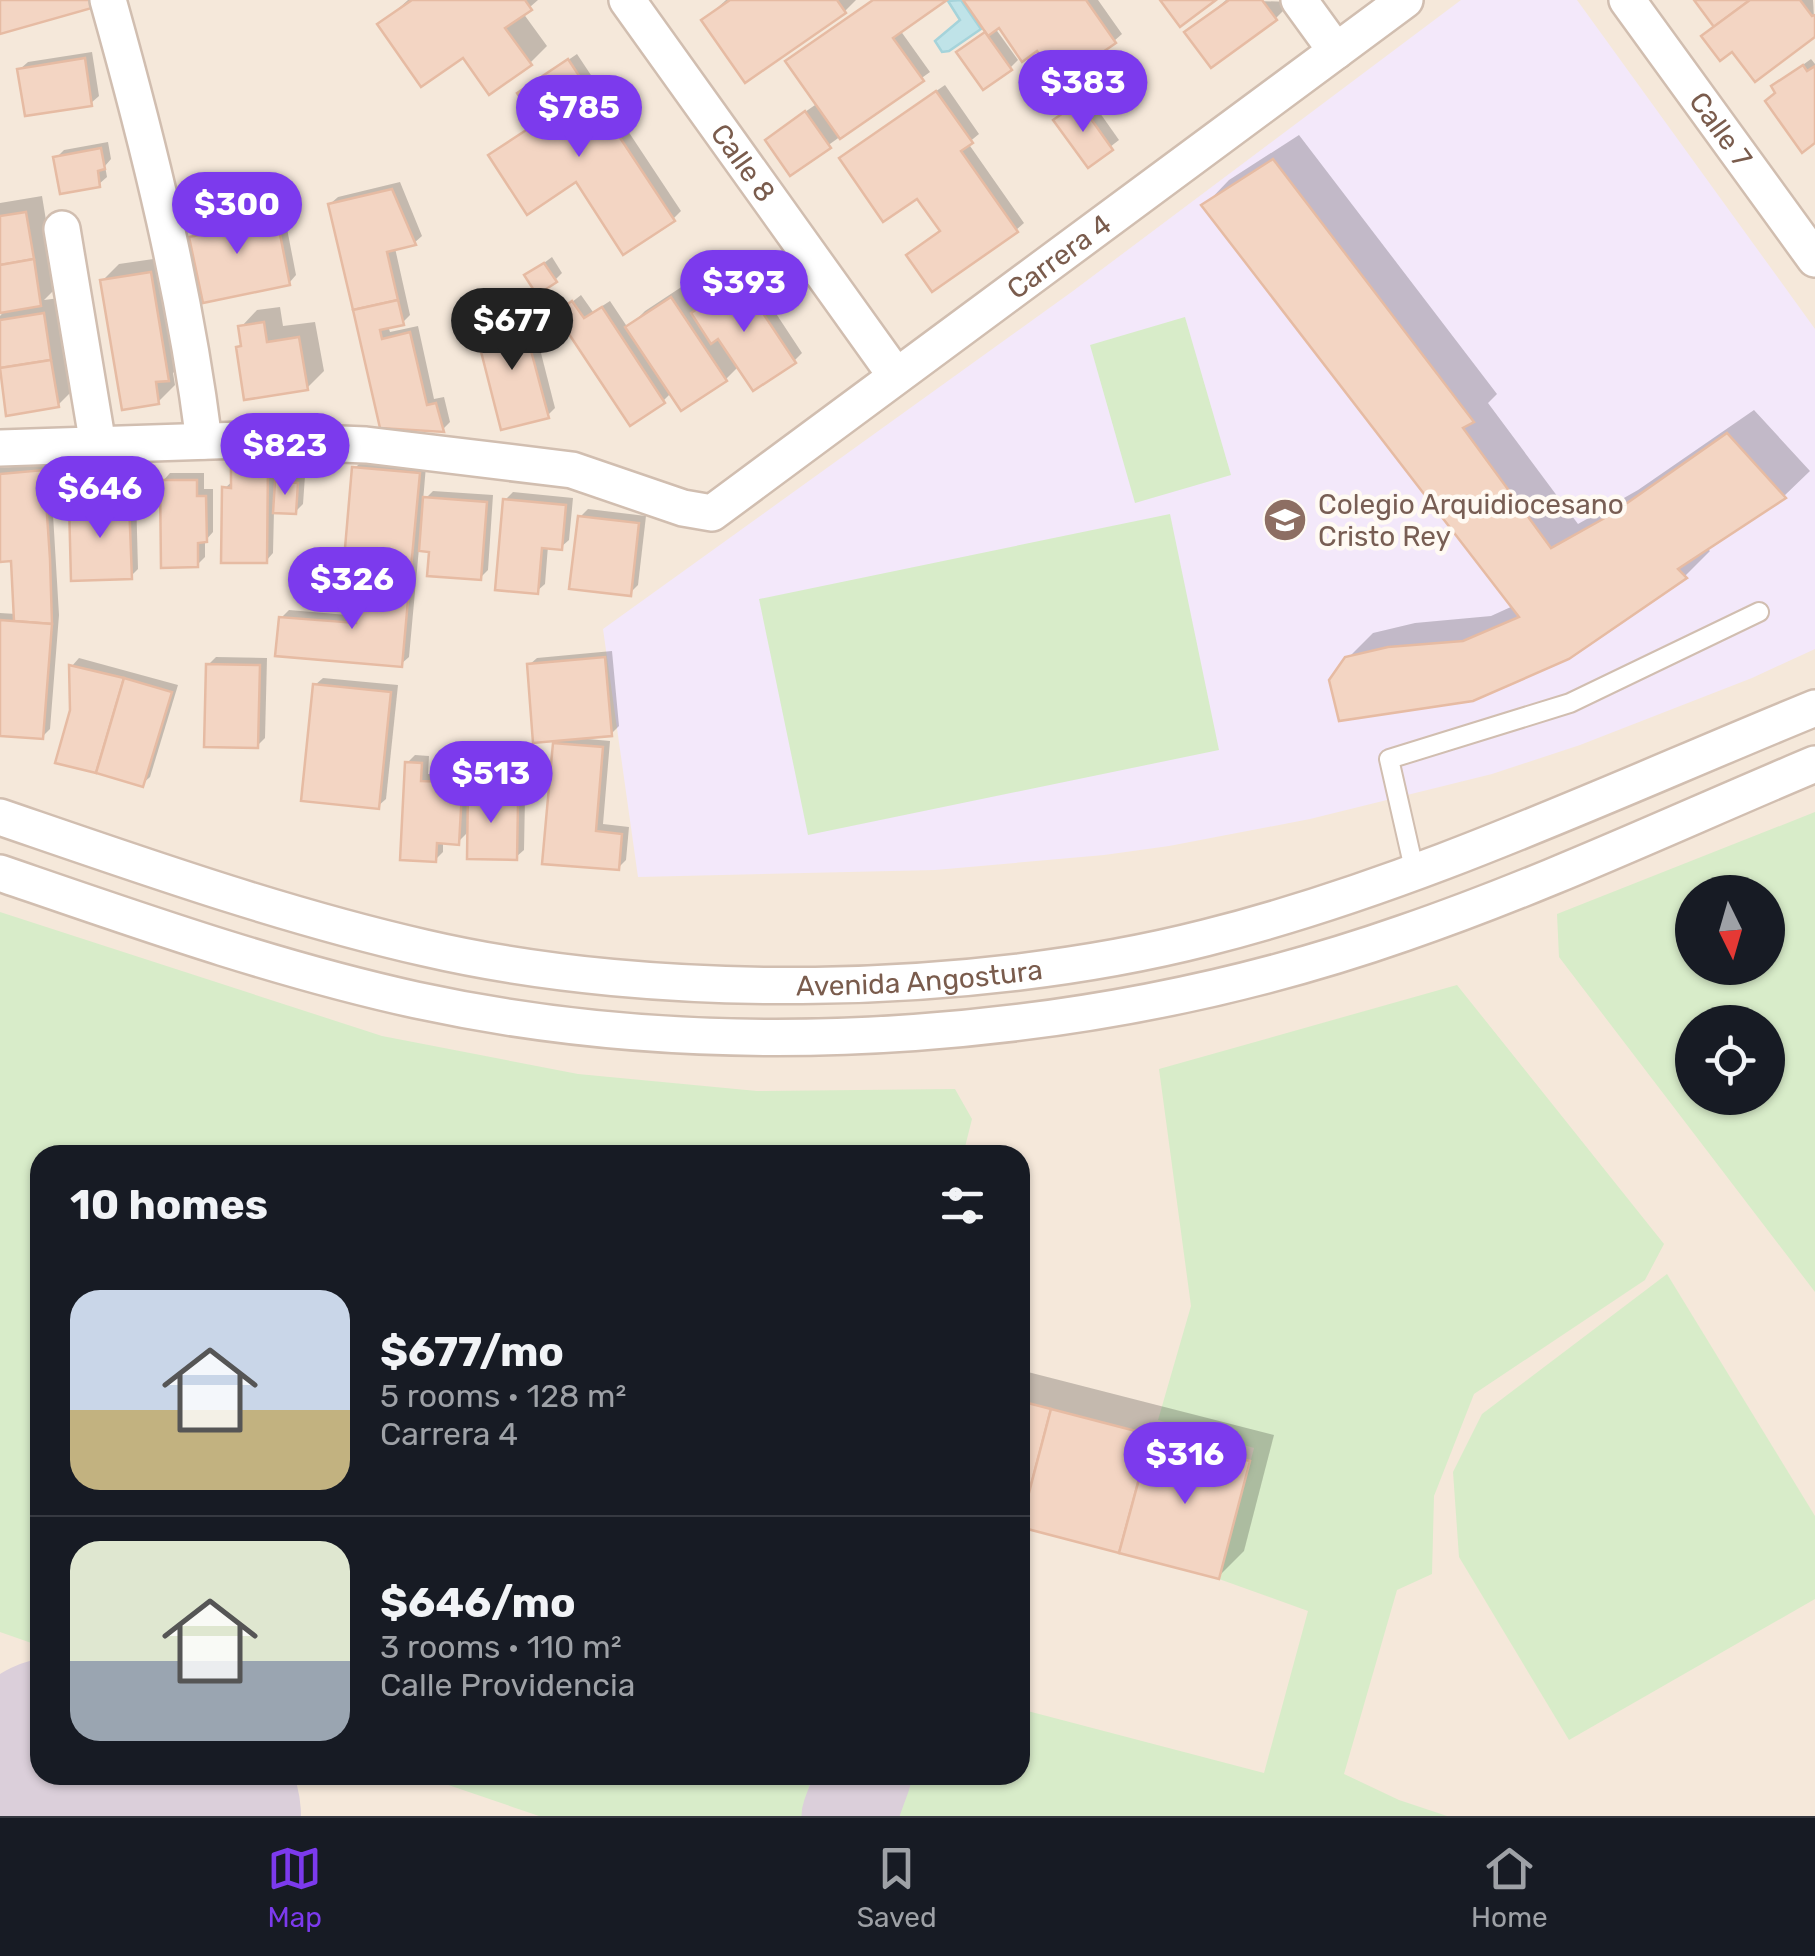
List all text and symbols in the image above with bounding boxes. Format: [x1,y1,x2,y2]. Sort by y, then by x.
pin: $383 [1024,50,1142,135]
text: $383 [1040,63,1126,101]
pin: $785 [520,75,638,160]
street label: Calle 7 [1683,86,1759,173]
text: $785 [538,88,620,126]
street label: Calle 8 [704,117,782,208]
pin: $300 [178,172,296,257]
text: $300 [194,185,280,223]
street label: Carrera 4 [1000,207,1117,306]
pin: $393 [685,250,803,335]
text: $393 [702,263,786,301]
pin: $677 [453,288,571,373]
text: $677 [473,301,551,339]
pin: $823 [226,413,344,498]
text: $823 [243,426,327,464]
pin: $646 [41,456,159,541]
text: $646 [58,469,142,507]
place label: Colegio Arquidiocesano Cristo Rey [1318,488,1624,553]
school or university icon: Colegio Arquidiocesano Cristo Rey [1262,497,1308,543]
pin: $326 [293,547,411,632]
text: $326 [310,560,394,598]
pin: $513 [432,741,550,826]
text: $513 [452,754,530,792]
north arrow [1675,875,1785,985]
map controls [1675,875,1785,1115]
street label: Avenida Angostura [796,953,1044,1002]
button: locate [1675,1005,1785,1115]
icon: filters [935,1178,990,1233]
text: 10 homes [70,1180,268,1230]
text: $677/mo [380,1327,564,1377]
icon: home [150,1330,270,1450]
text: 5 rooms · 128 m² [380,1377,626,1415]
text: Carrera 4 [380,1415,518,1453]
pin: $316 [1126,1422,1244,1507]
text: $316 [1146,1435,1224,1473]
text: $646/mo [380,1578,576,1628]
icon: home [150,1581,270,1701]
text: 3 rooms · 110 m² [380,1628,622,1666]
text: Calle Providencia [380,1666,635,1704]
tab: Map [267,1841,322,1934]
tab: Saved [857,1841,937,1934]
tab: Home [1471,1841,1548,1934]

